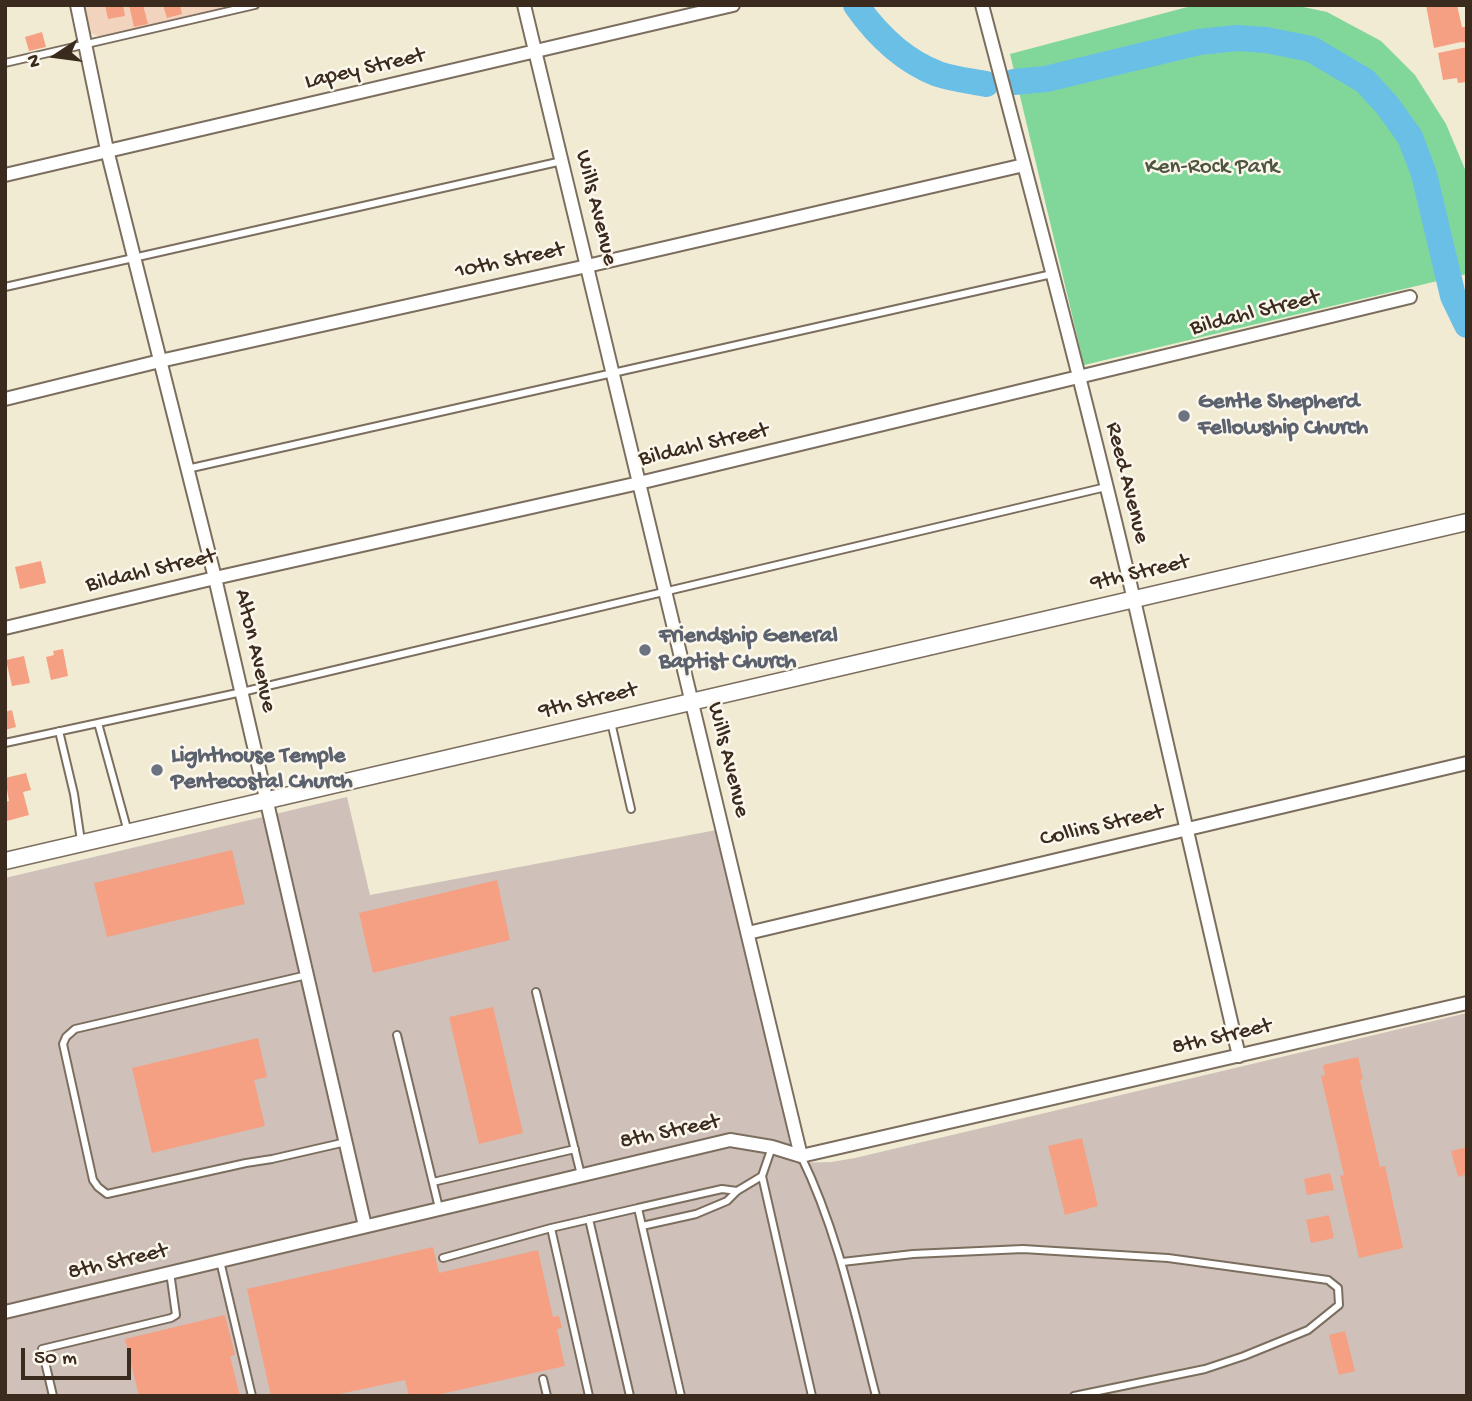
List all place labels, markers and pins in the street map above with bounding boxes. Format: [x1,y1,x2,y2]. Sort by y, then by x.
place label: Gentle Shepherd Fellowship Church [1198,389,1368,443]
marker: Gentle Shepherd Fellowship Church [1176,408,1192,424]
place label: Friendship General Baptist Church [659,623,838,677]
marker: Friendship General Baptist Church [637,642,653,658]
place label: Lighthouse Temple Pentecostal Church [171,743,353,797]
marker: Lighthouse Temple Pentecostal Church [149,762,165,778]

